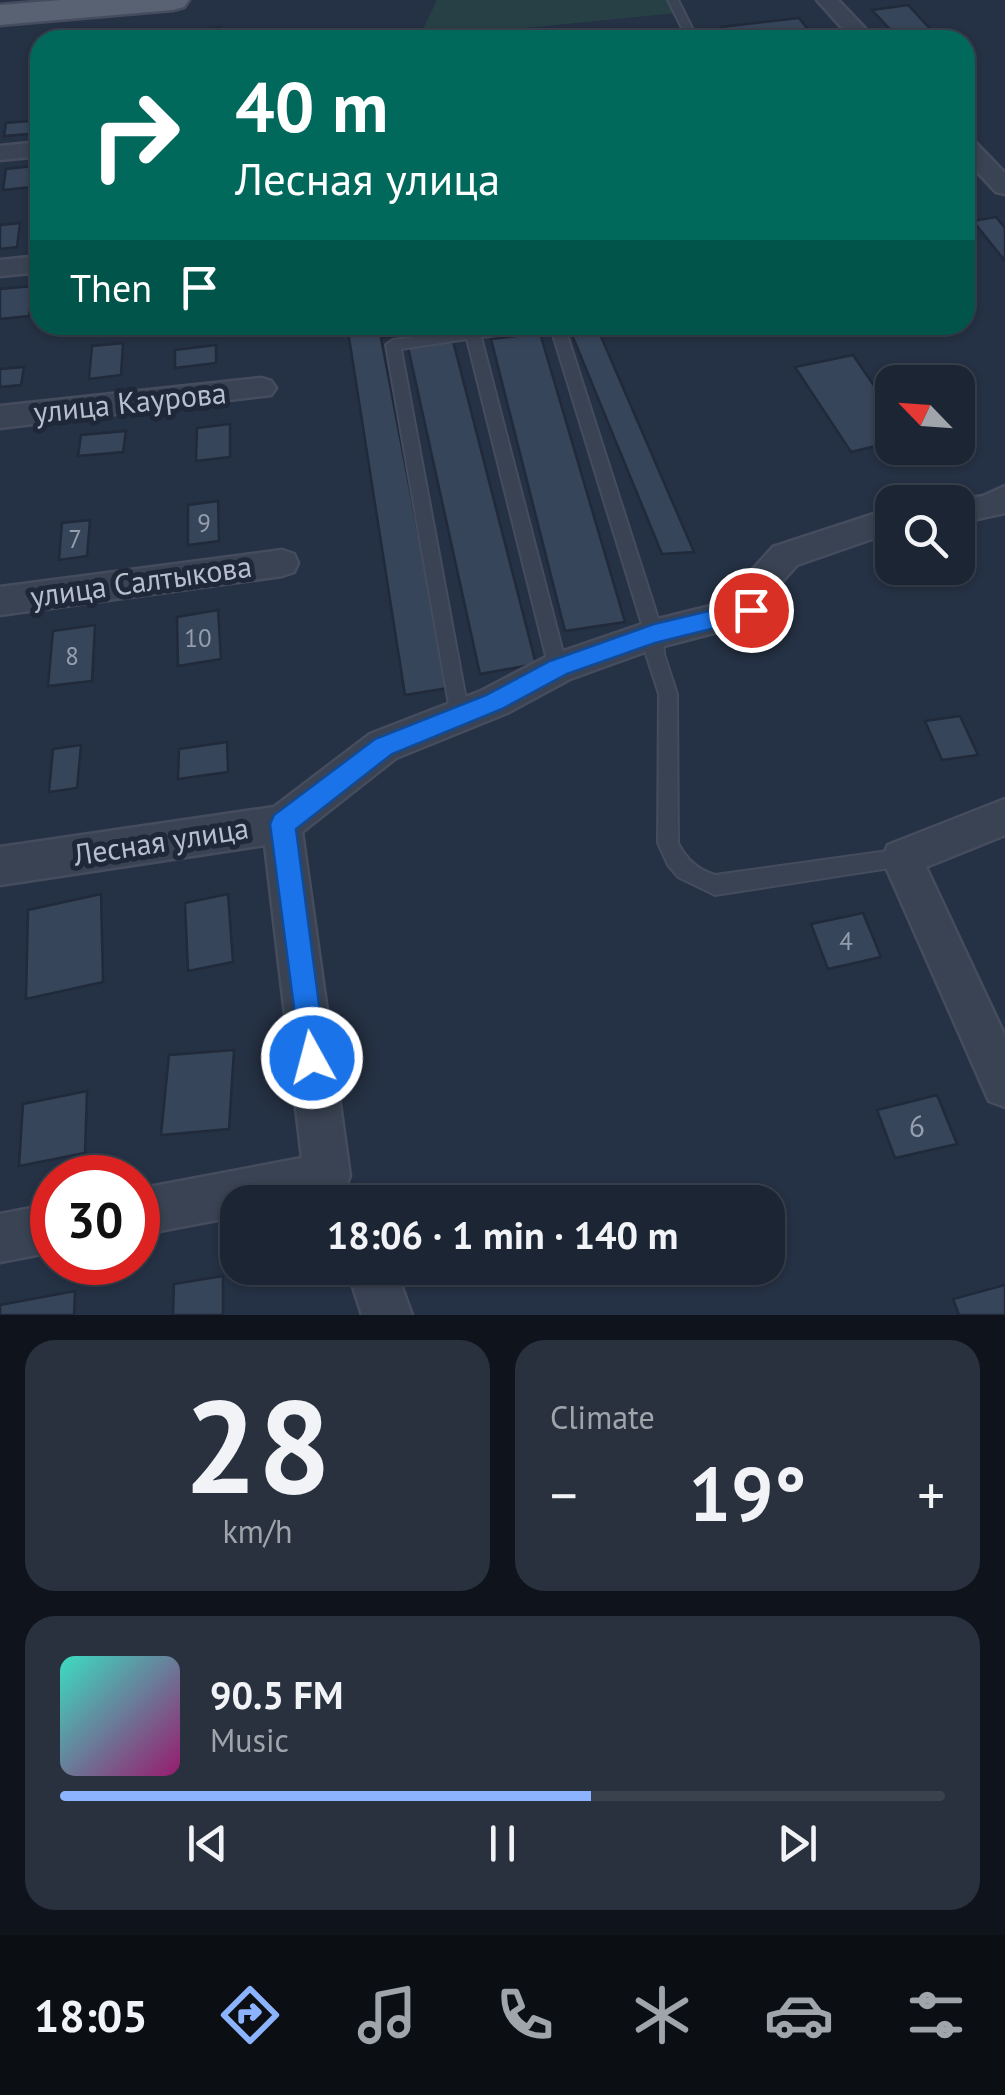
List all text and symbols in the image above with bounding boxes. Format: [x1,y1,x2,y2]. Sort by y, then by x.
text: 40 m [235,61,388,151]
icon: right [70,70,200,200]
text: Лесная улица [235,149,500,207]
icon: arrive [172,260,227,315]
text: Then [70,263,152,312]
north arrow [875,365,975,465]
map controls [875,365,975,585]
street label: улица Каурова [31,372,228,431]
button: search [875,485,975,585]
house number: 9 [197,507,211,539]
house number: 7 [68,523,82,555]
street label: улица Салтыкова [28,546,254,615]
pin [709,568,794,653]
icon: arrive [724,583,779,638]
house number: 10 [184,622,212,654]
house number: 8 [65,640,79,672]
street label: Лесная улица [69,807,251,874]
house number: 4 [839,925,853,957]
position arrow [260,1006,364,1110]
house number: 6 [909,1106,925,1145]
speed limit sign: 30 [30,1155,160,1285]
text: 18:06 · 1 min · 140 m [327,1210,678,1259]
text: 28 [184,1361,331,1529]
text: Climate [550,1396,655,1438]
text: 19° [689,1445,806,1542]
text: − [550,1459,578,1530]
text: + [917,1459,945,1530]
text: km/h [222,1510,293,1552]
text: 90.5 FM [210,1670,343,1719]
text: Music [210,1719,289,1761]
icon: previous [180,1816,235,1871]
icon: pause [475,1816,530,1871]
icon: next [770,1816,825,1871]
icon: directions [215,1980,285,2050]
icon: music [352,1980,422,2050]
icon: phone [490,1980,560,2050]
icon: climate [627,1980,697,2050]
icon: car [764,1980,834,2050]
icon: filters [901,1980,971,2050]
text: 18:05 [34,1986,148,2044]

